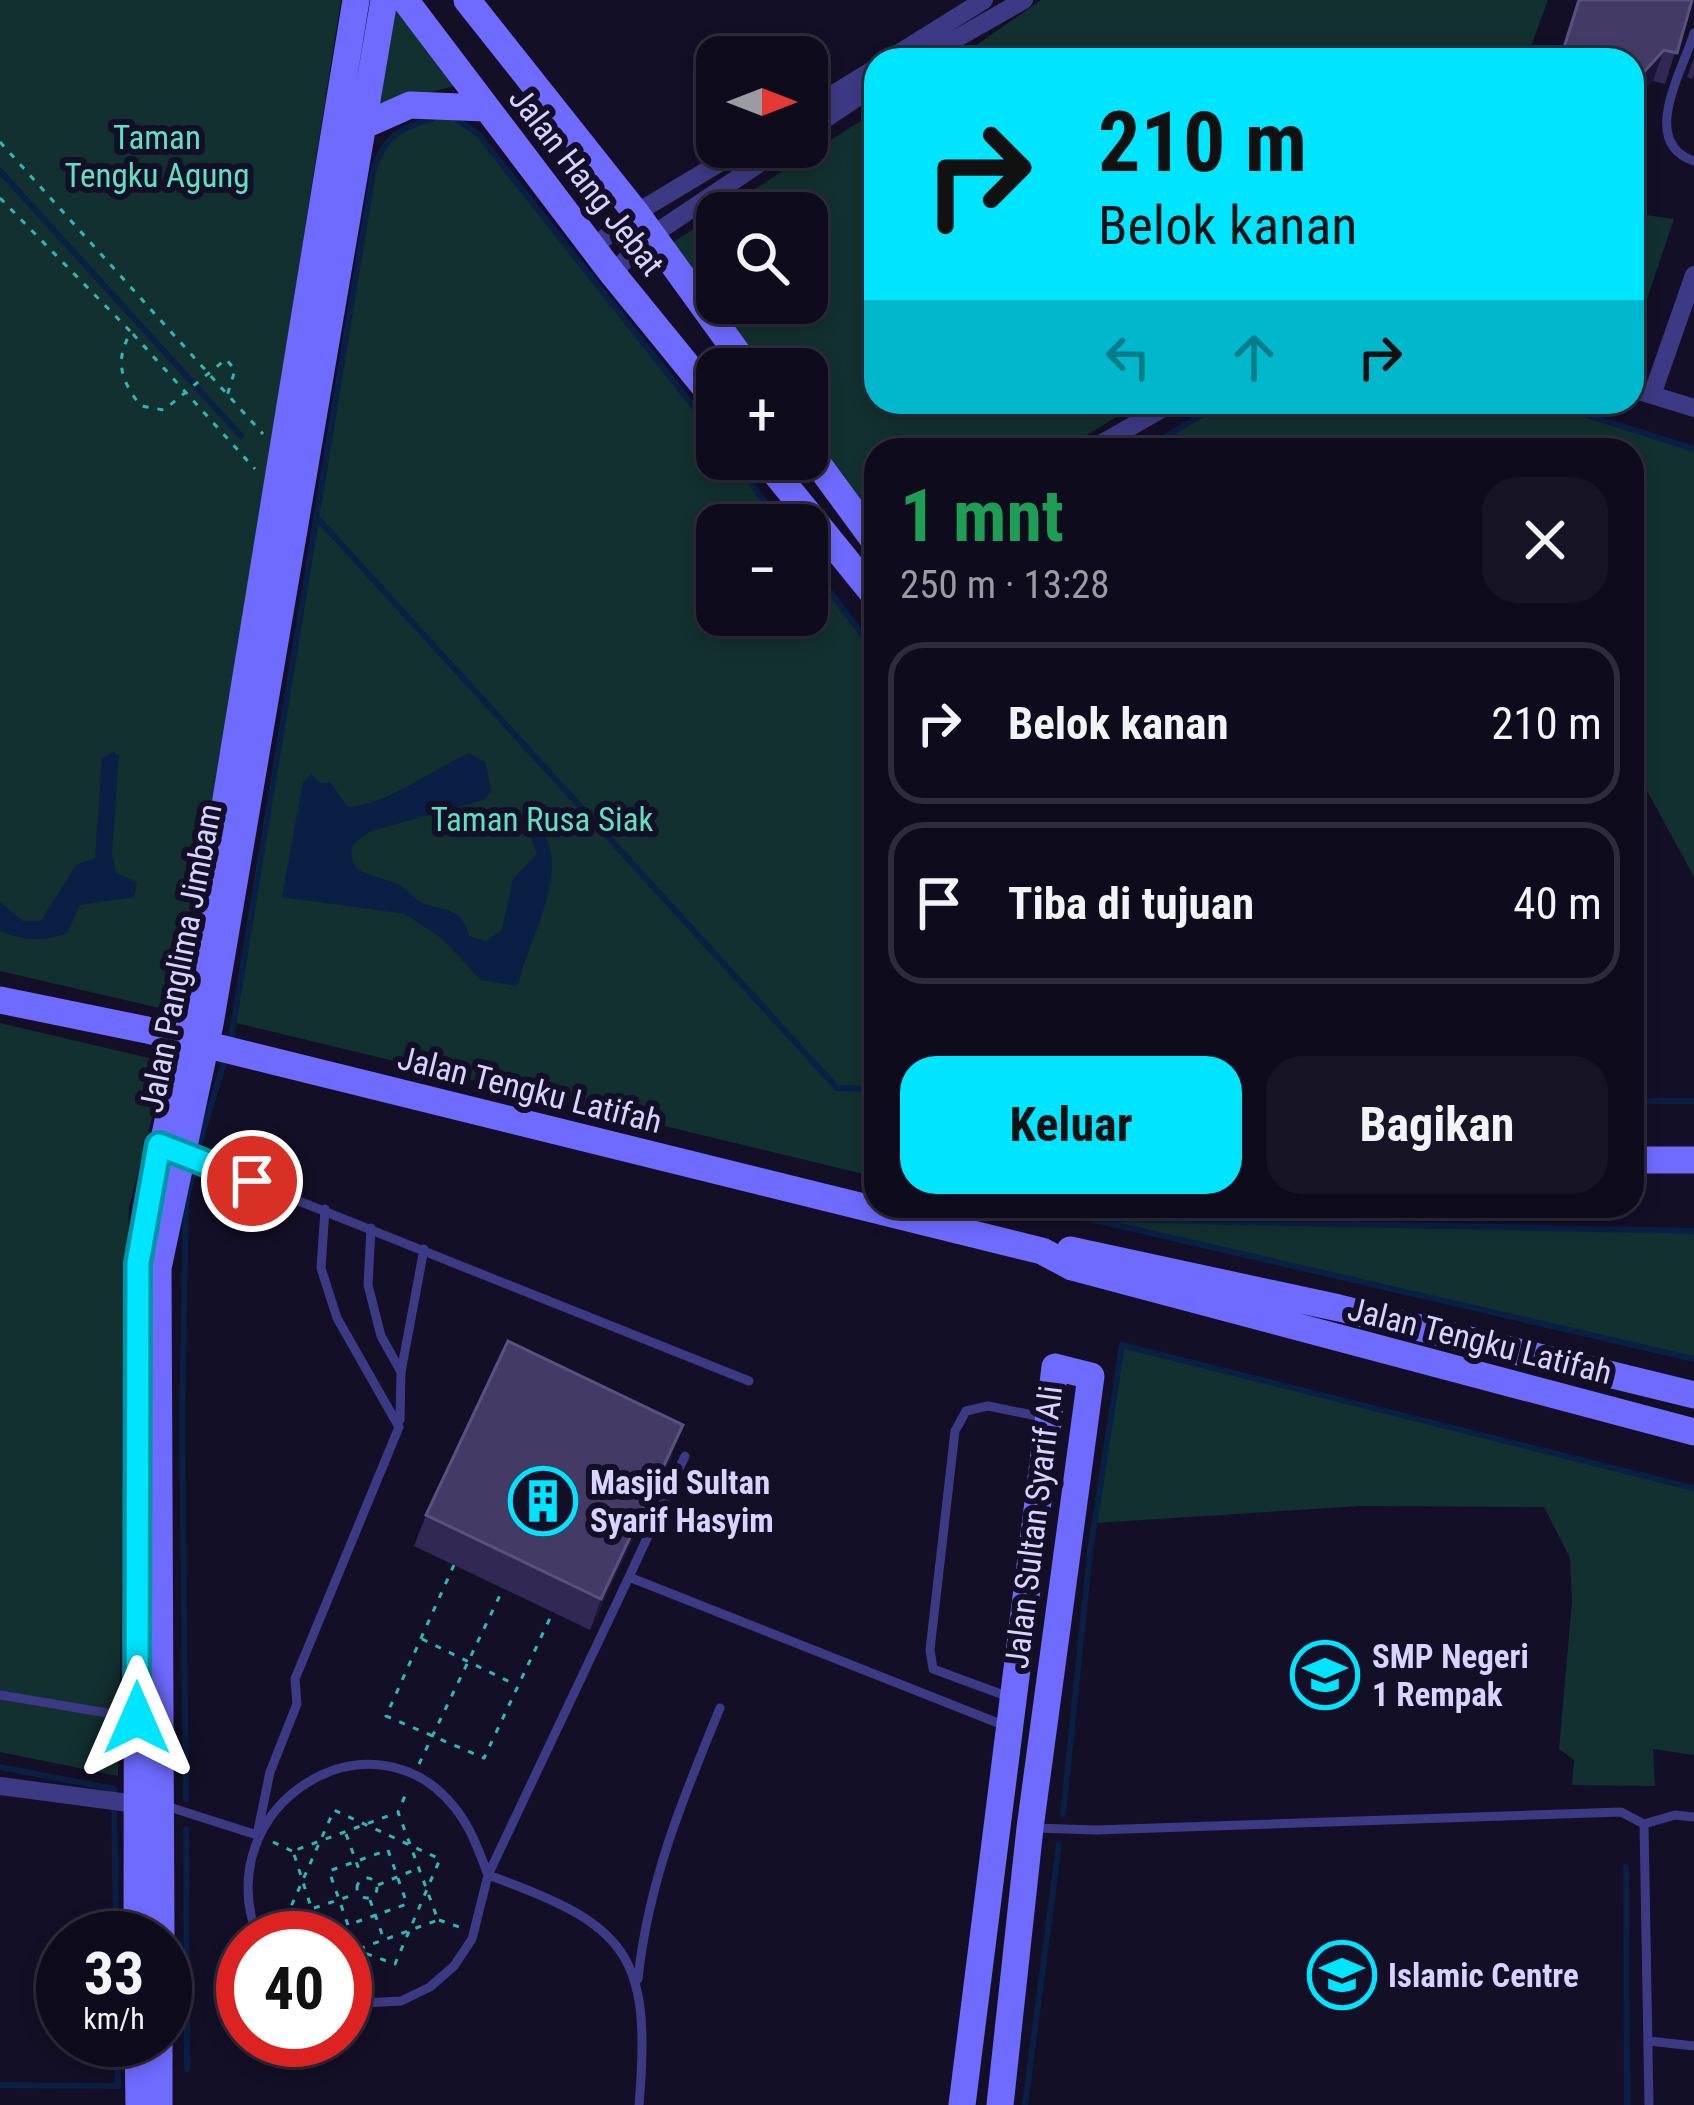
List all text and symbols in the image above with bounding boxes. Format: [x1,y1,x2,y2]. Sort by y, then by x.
north arrow [696,36,828,168]
map controls [696,36,828,636]
street label: Jalan Hang Jebat [501,79,672,283]
text: 210 m [1098,93,1307,192]
icon: right [900,96,1056,252]
park label: Taman Tengku Agung [64,118,250,195]
button: search [696,192,828,324]
text: Belok kanan [1098,194,1357,257]
icon: left [1095,324,1161,390]
icon: ahead [1221,324,1287,390]
icon: right [1347,324,1413,390]
button: + [696,348,828,480]
text: 1 mnt [900,474,1064,559]
button: close [1482,477,1608,603]
button: − [696,504,828,636]
text: 250 m · 13:28 [900,562,1110,608]
icon: right [906,690,972,756]
text: Belok kanan [1008,697,1229,750]
text: 210 m [1491,697,1602,750]
street label: Jalan Panglima Jimbam [131,800,230,1116]
park label: Taman Rusa Siak [431,800,653,839]
icon: arrive [906,870,972,936]
text: Tiba di tujuan [1008,877,1254,930]
text: 40 m [1513,877,1602,930]
street label: Jalan Tengku Latifah [394,1038,666,1141]
button: Keluar [900,1056,1242,1194]
button: Bagikan [1266,1056,1608,1194]
pin [201,1130,303,1232]
icon: arrive [219,1148,285,1214]
street label: Jalan Tengku Latifah [1344,1289,1616,1392]
street label: Jalan Sultan Syarif Ali [997,1383,1070,1671]
place label: Masjid Sultan Syarif Hasyim [590,1463,774,1540]
building icon: Masjid Sultan Syarif Hasyim [508,1466,578,1536]
place label: SMP Negeri 1 Rempak [1372,1637,1529,1714]
school or university icon: SMP Negeri 1 Rempak [1290,1640,1360,1710]
position arrow [74,1655,200,1781]
speed limit sign: 40 [216,1911,372,2067]
text: 33 [84,1938,144,2009]
school or university icon: Islamic Centre [1307,1940,1377,2010]
place label: Islamic Centre [1388,1956,1579,1995]
text: km/h [83,2001,145,2036]

